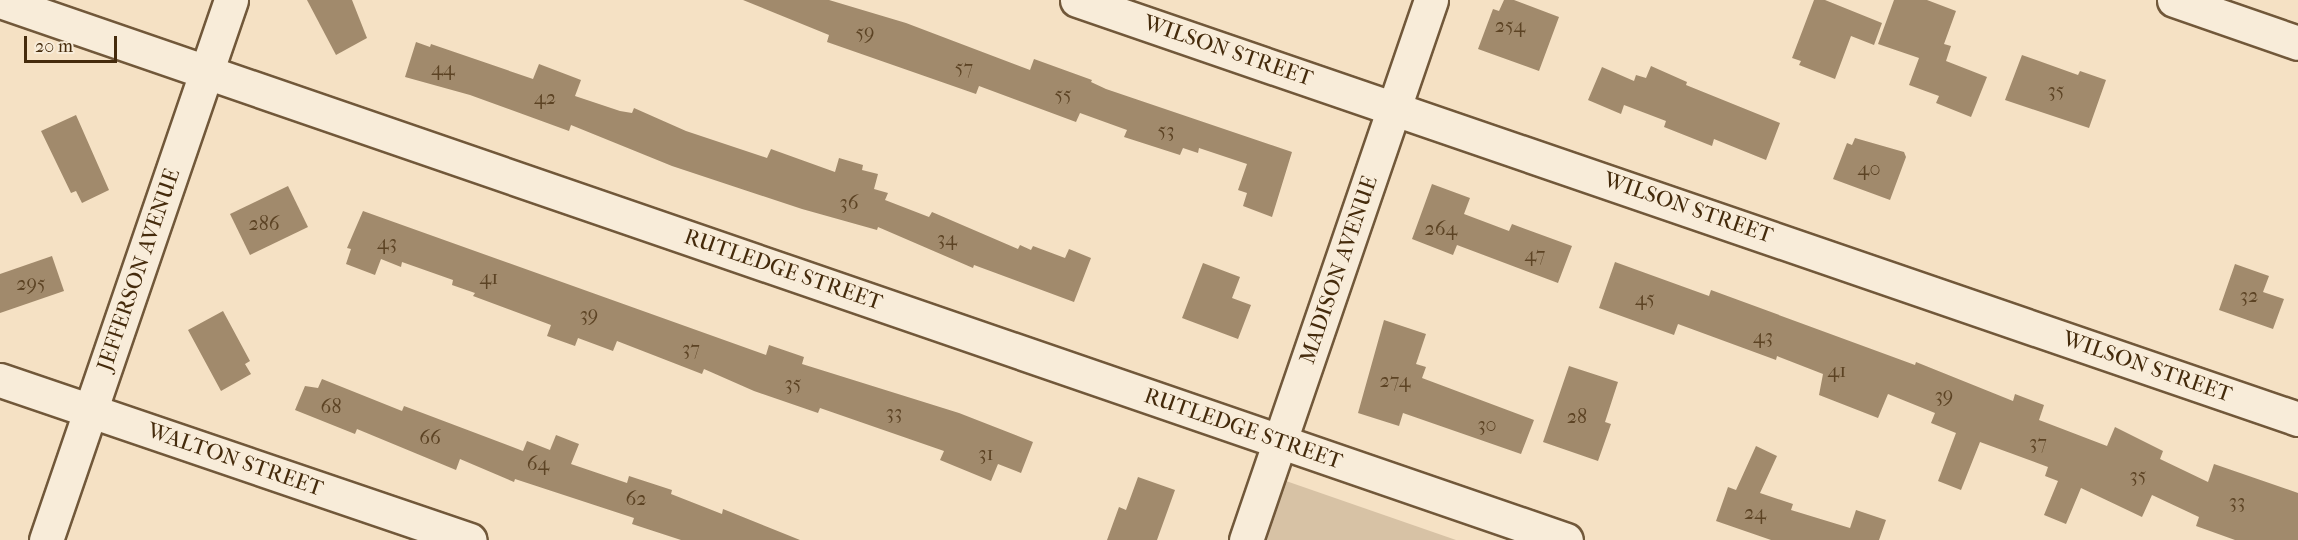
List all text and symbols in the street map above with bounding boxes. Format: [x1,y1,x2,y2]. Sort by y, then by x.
street label: WILSON STREET [1140,10,1316,92]
house number: 254 [1495,13,1525,37]
house number: 59 [855,20,875,44]
scale bar [27,24,120,62]
text: 20 m [35,36,73,57]
house number: 57 [955,55,973,79]
house number: 44 [431,56,455,80]
house number: 35 [2048,78,2064,102]
house number: 55 [1054,82,1072,106]
house number: 42 [534,85,556,109]
house number: 53 [1158,118,1174,142]
house number: 40 [1858,156,1880,180]
street label: JEFFERSON AVENUE [92,165,186,375]
street label: WILSON STREET [1600,167,1776,249]
street label: MADISON AVENUE [1294,172,1384,368]
house number: 36 [839,190,859,214]
house number: 286 [248,211,280,235]
house number: 264 [1425,216,1457,240]
street label: RUTLEDGE STREET [680,224,886,316]
house number: 34 [937,226,957,250]
house number: 43 [377,230,397,254]
house number: 47 [1525,242,1545,266]
house number: 41 [480,265,498,289]
house number: 295 [16,271,46,295]
house number: 32 [2240,283,2258,307]
house number: 45 [1635,286,1655,310]
house number: 39 [580,302,598,326]
house number: 43 [1753,324,1773,348]
street label: WILSON STREET [2059,326,2235,408]
house number: 37 [682,336,700,360]
house number: 41 [1828,358,1846,382]
house number: 274 [1379,368,1411,392]
house number: 35 [785,371,801,395]
street label: RUTLEDGE STREET [1140,383,1346,475]
house number: 39 [1935,383,1953,407]
house number: 68 [321,394,341,418]
house number: 33 [886,400,902,424]
house number: 28 [1567,404,1587,428]
house number: 30 [1477,412,1497,436]
street label: WALTON STREET [144,418,326,502]
house number: 66 [419,425,441,449]
house number: 37 [2029,430,2047,454]
house number: 31 [978,441,994,465]
house number: 64 [527,451,549,475]
house number: 35 [2130,463,2146,487]
house number: 62 [625,486,647,510]
house number: 33 [2229,489,2245,513]
house number: 24 [1744,500,1766,524]

